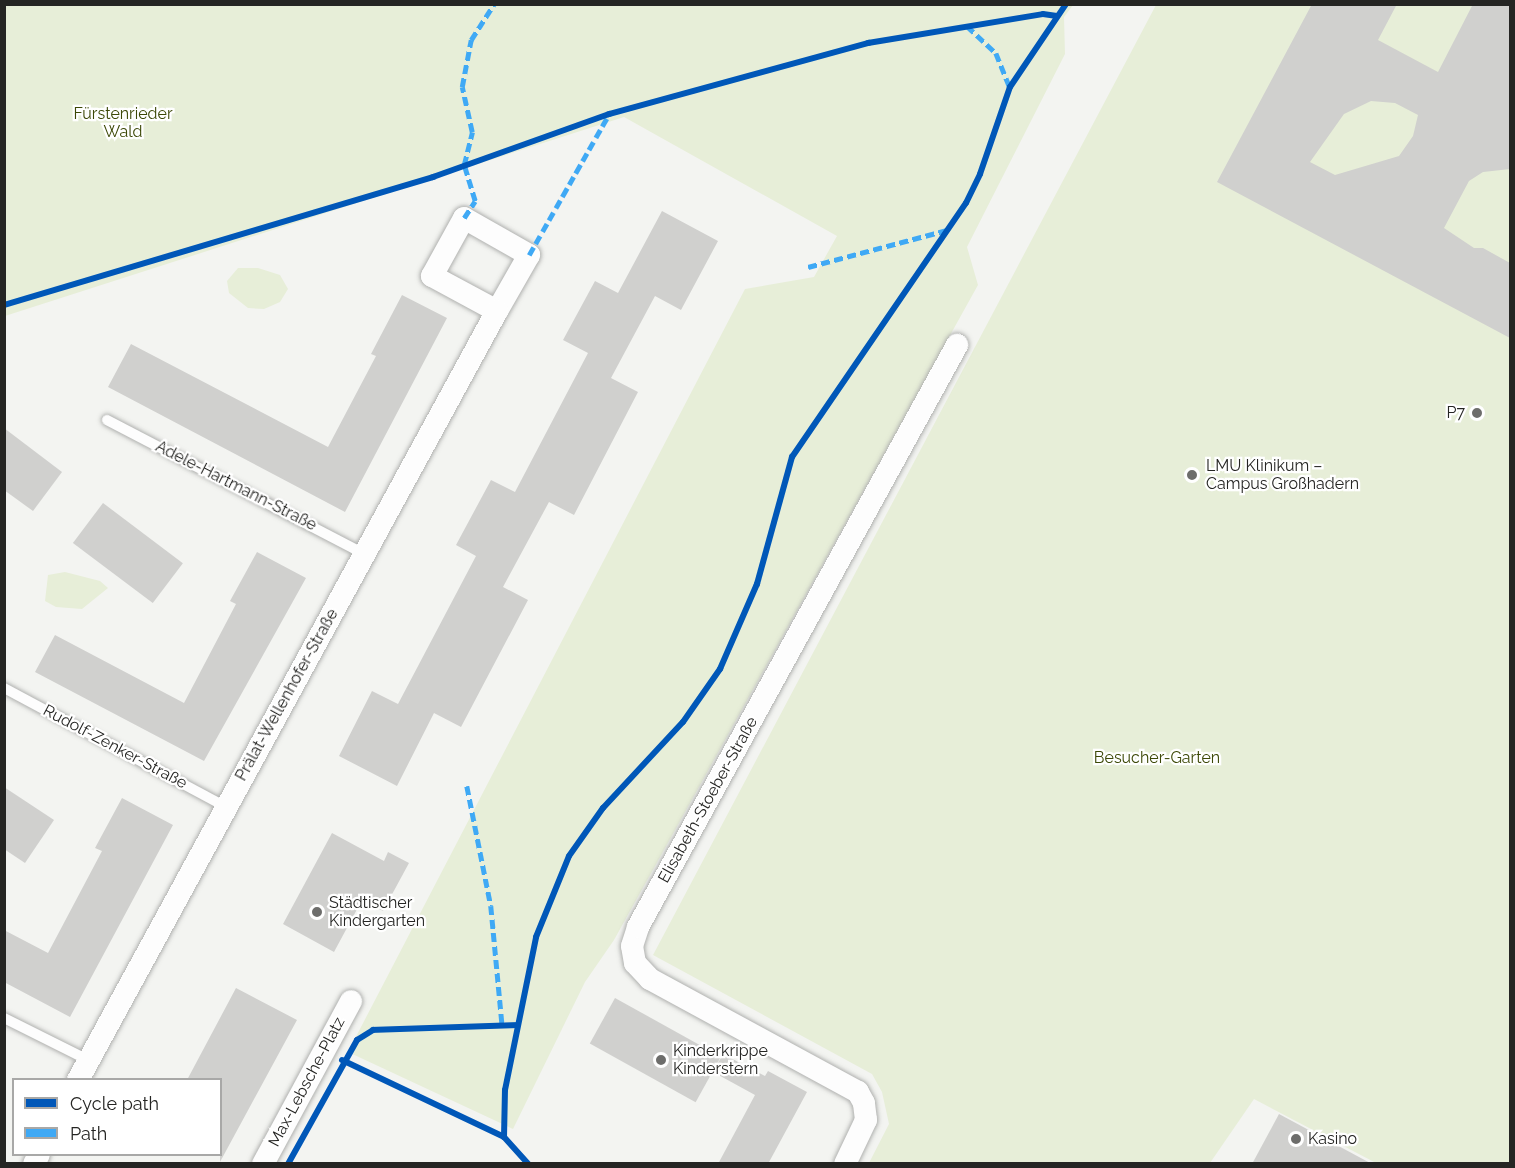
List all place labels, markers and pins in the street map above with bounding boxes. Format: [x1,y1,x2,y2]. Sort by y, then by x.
place label: P7 [1446,403,1465,423]
marker: P7 [1470,406,1484,420]
place label: LMU Klinikum – Campus Großhadern [1206,456,1359,494]
marker: LMU Klinikum – Campus Großhadern [1183,466,1201,484]
place label: Städtischer Kindergarten [329,893,425,931]
marker: Städtischer Kindergarten [310,905,324,919]
place label: Kinderkrippe Kinderstern [673,1041,768,1079]
marker: Kinderkrippe Kinderstern [654,1053,668,1067]
place label: Kasino [1308,1129,1357,1149]
marker: Kasino [1289,1132,1303,1146]

